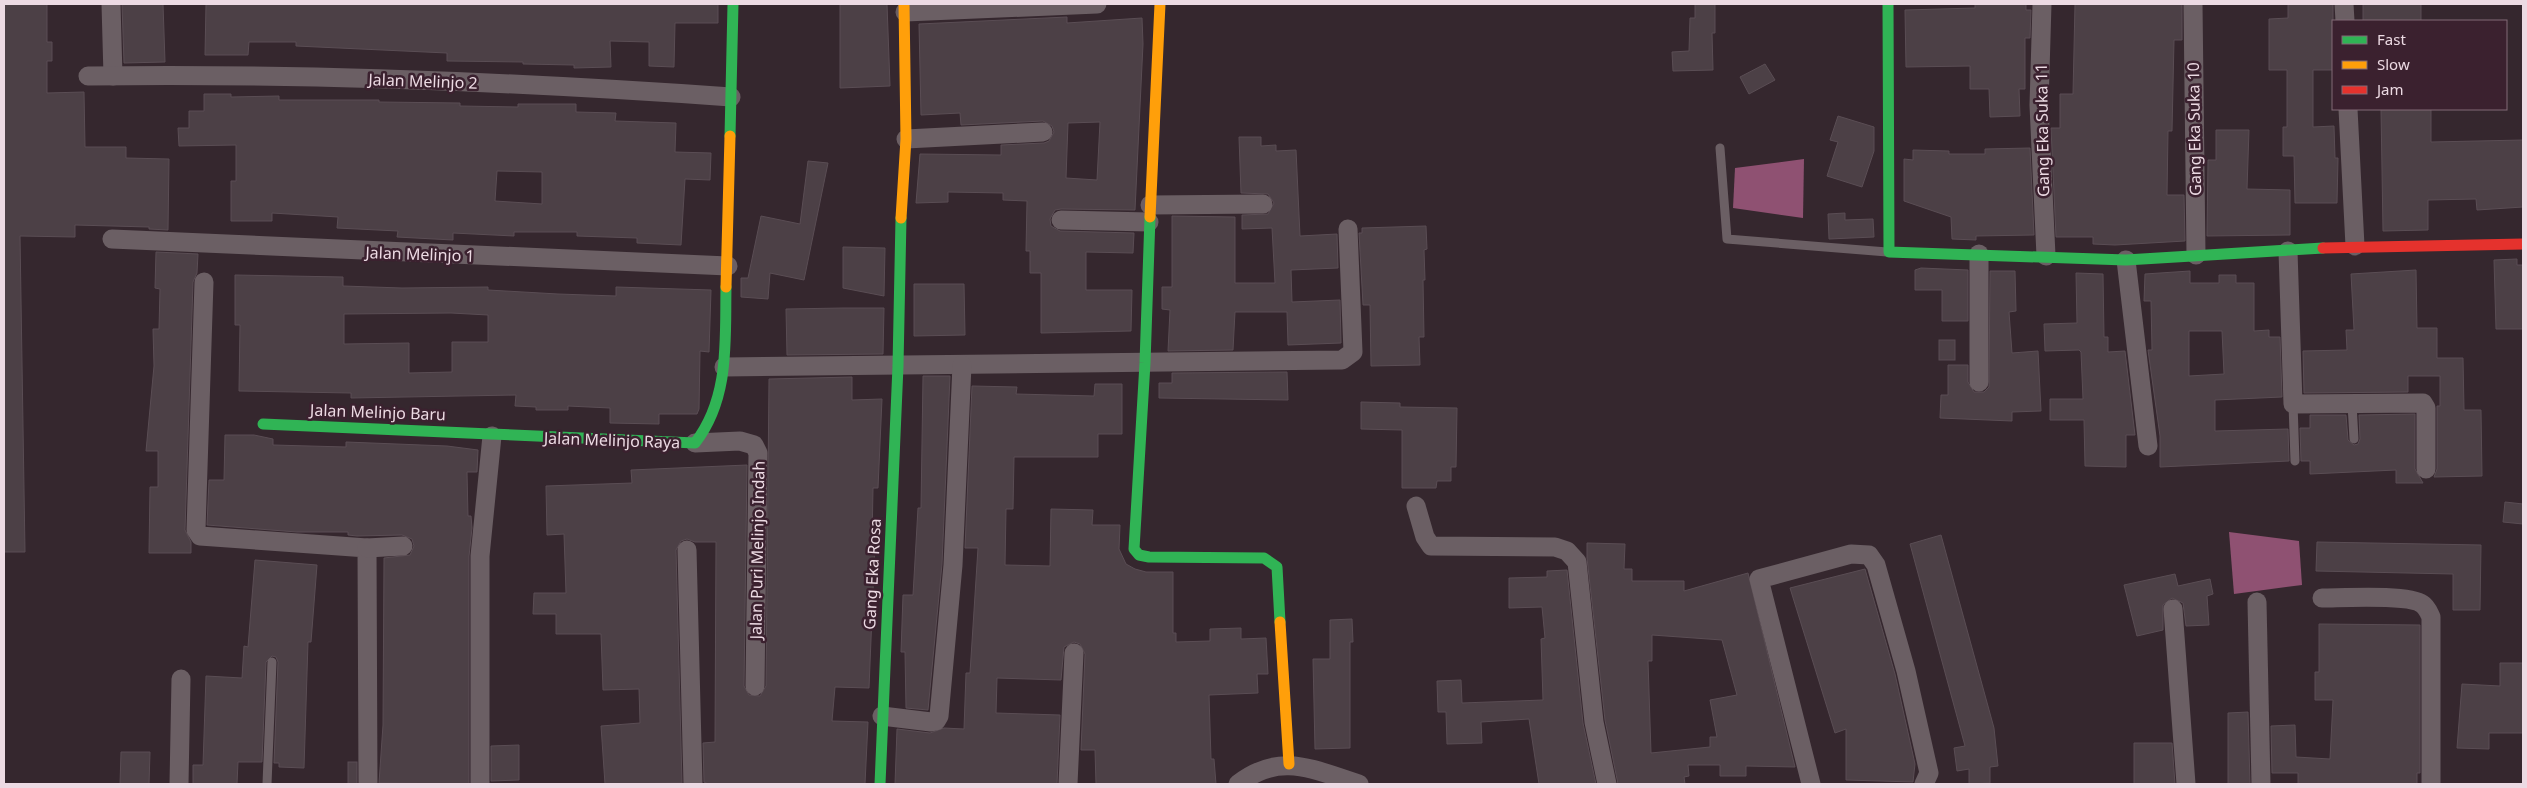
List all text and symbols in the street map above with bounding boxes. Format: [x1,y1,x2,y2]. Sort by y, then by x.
legend [2332,20,2507,110]
text: Fast [2377,29,2406,49]
text: Slow [2377,54,2410,74]
street label: Gang Eka Suka 10 [2182,62,2206,196]
street label: Gang Eka Suka 11 [2030,63,2054,197]
street label: Jalan Melinjo 2 [366,68,478,94]
text: Jam [2375,79,2404,99]
street label: Jalan Melinjo 1 [363,241,475,267]
street label: Jalan Melinjo Baru [308,399,446,425]
street label: Jalan Melinjo Raya [542,427,680,453]
street label: Jalan Puri Melinjo Indah [744,461,770,641]
street label: Gang Eka Rosa [858,518,886,630]

